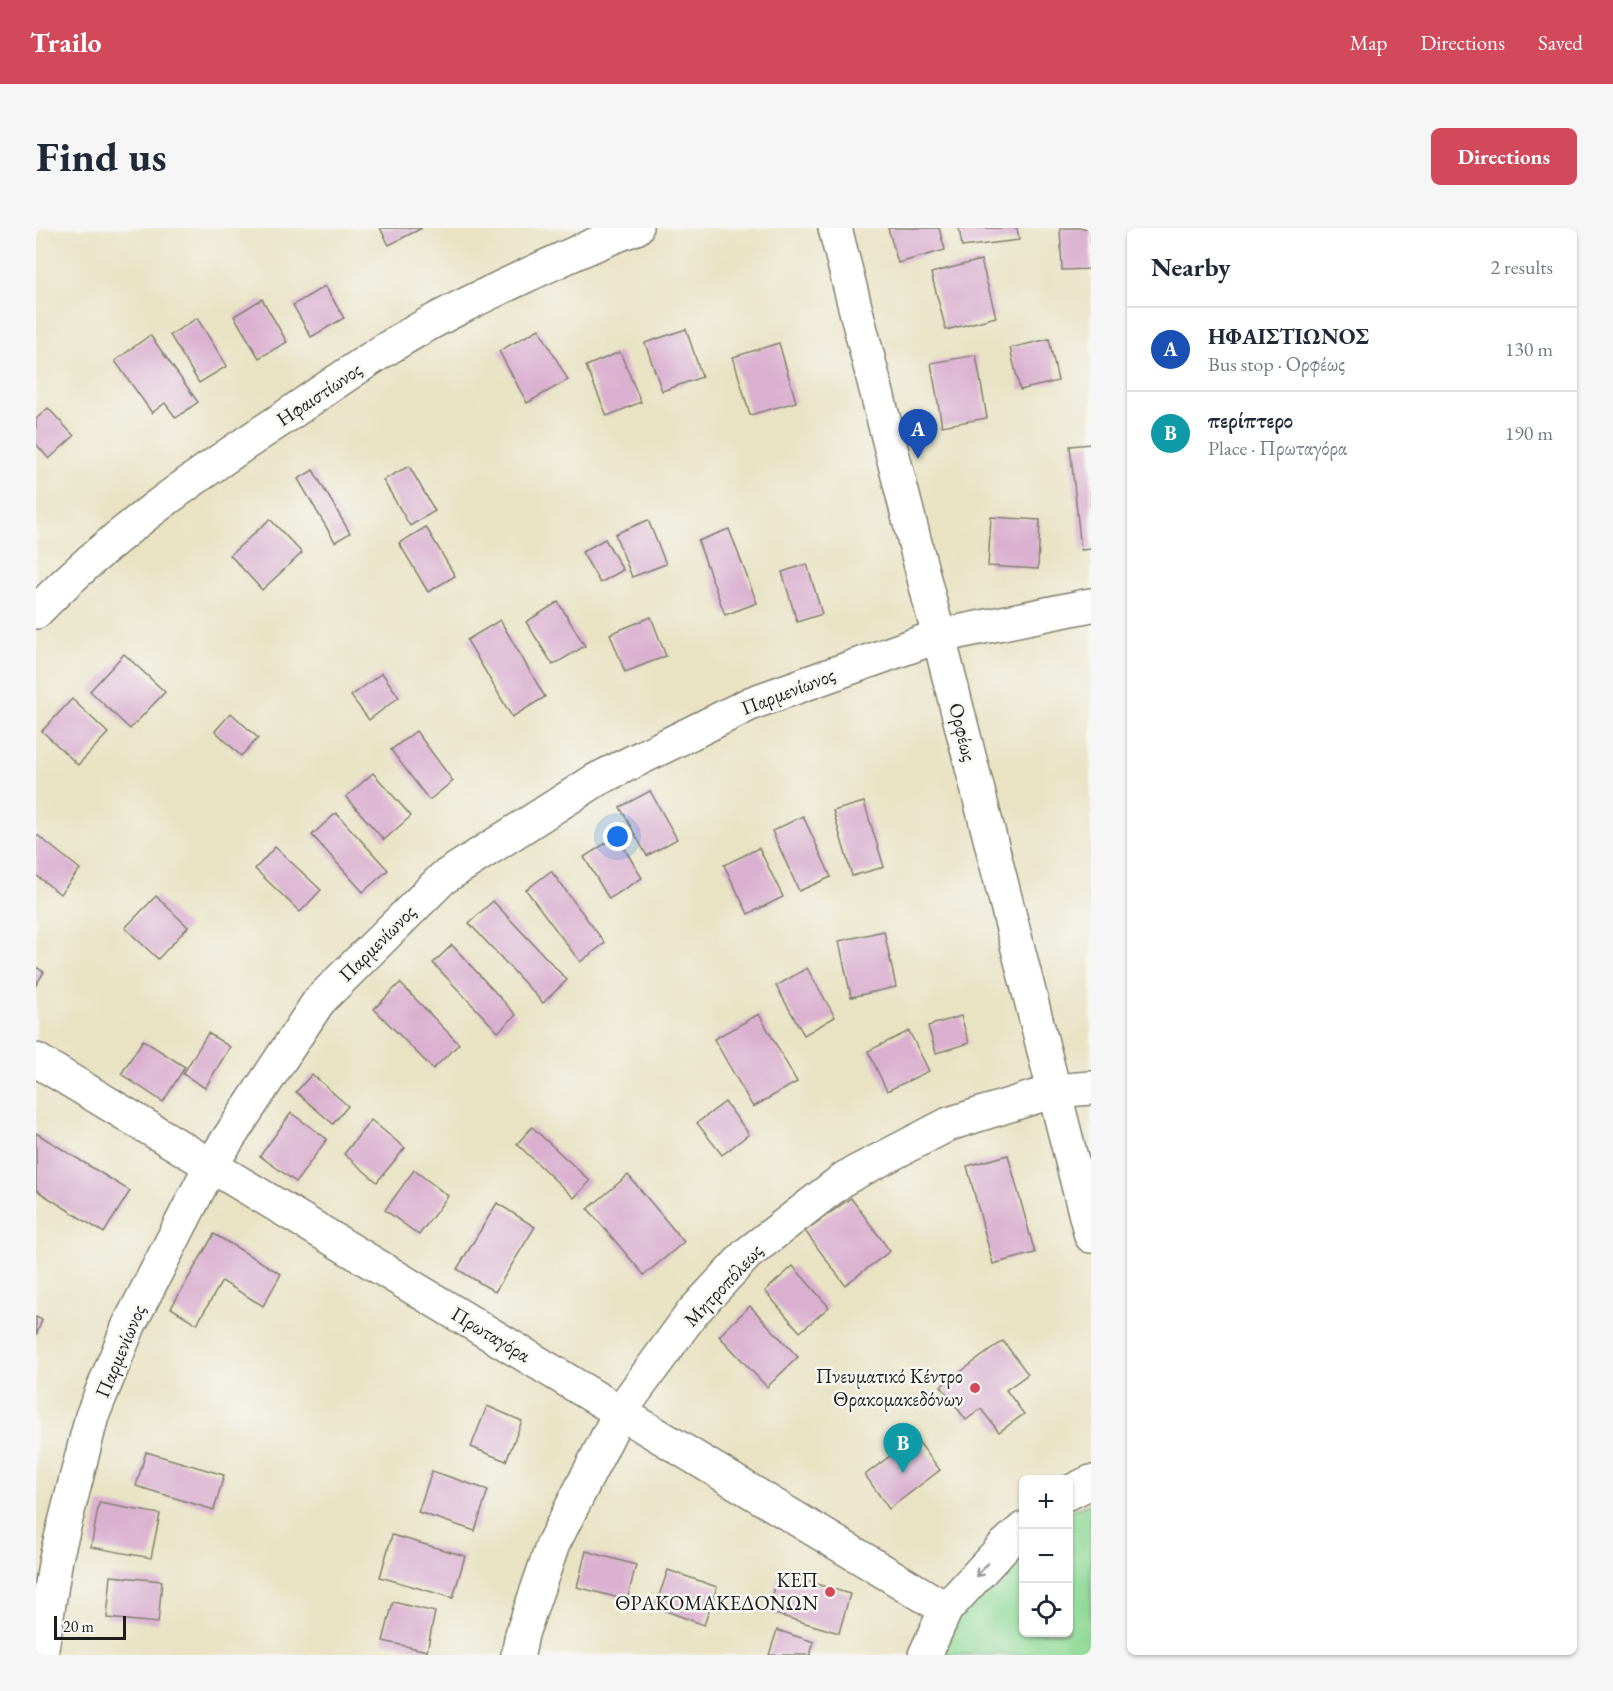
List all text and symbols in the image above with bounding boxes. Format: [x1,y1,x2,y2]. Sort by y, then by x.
text: Trailo [30,24,102,60]
text: Map [1350,29,1387,56]
text: Directions [1420,29,1505,56]
text: Saved [1538,29,1583,56]
button: Directions [1431,128,1577,185]
text: Find us [36,129,167,184]
text: Nearby [1151,250,1231,284]
text: 2 results [1490,254,1553,280]
text: ΗΦΑΙΣΤΙΩΝΟΣ [1208,322,1369,351]
text: A [1163,336,1178,362]
text: 130 m [1505,336,1553,362]
text: Bus stop · Ορφέως [1208,351,1345,377]
street label: Ηφαιστίωνος [271,356,367,432]
text: περίπτερο [1208,406,1293,435]
pin: A [898,410,938,459]
text: B [1164,420,1177,446]
text: 190 m [1505,420,1553,446]
text: Place · Πρωταγόρα [1208,435,1347,461]
street label: Παρμενίωνος [737,661,839,721]
street label: Ορφέως [943,700,983,764]
your location [603,822,632,851]
street label: Παρμενίωνος [333,899,421,987]
street label: Μητροπόλεως [678,1238,768,1332]
street label: Παρμενίωνος [89,1300,151,1401]
street label: Πρωταγόρα [447,1300,536,1368]
place label: Πνευματικό Κέντρο Θρακομακεδόνων [816,1363,963,1412]
marker: Πνευματικό Κέντρο Θρακομακεδόνων [968,1381,982,1395]
pin: B [884,1424,922,1473]
map controls [1019,1475,1073,1637]
button: + [1019,1475,1073,1529]
button: − [1019,1529,1073,1583]
one-way arrow [975,1562,989,1577]
place label: ΚΕΠ ΘΡΑΚΟΜΑΚΕΔΟΝΩΝ [615,1567,818,1616]
button: locate [1019,1583,1073,1637]
marker: ΚΕΠ ΘΡΑΚΟΜΑΚΕΔΟΝΩΝ [823,1585,837,1599]
scale bar [54,1613,126,1640]
text: 20 m [63,1616,94,1637]

